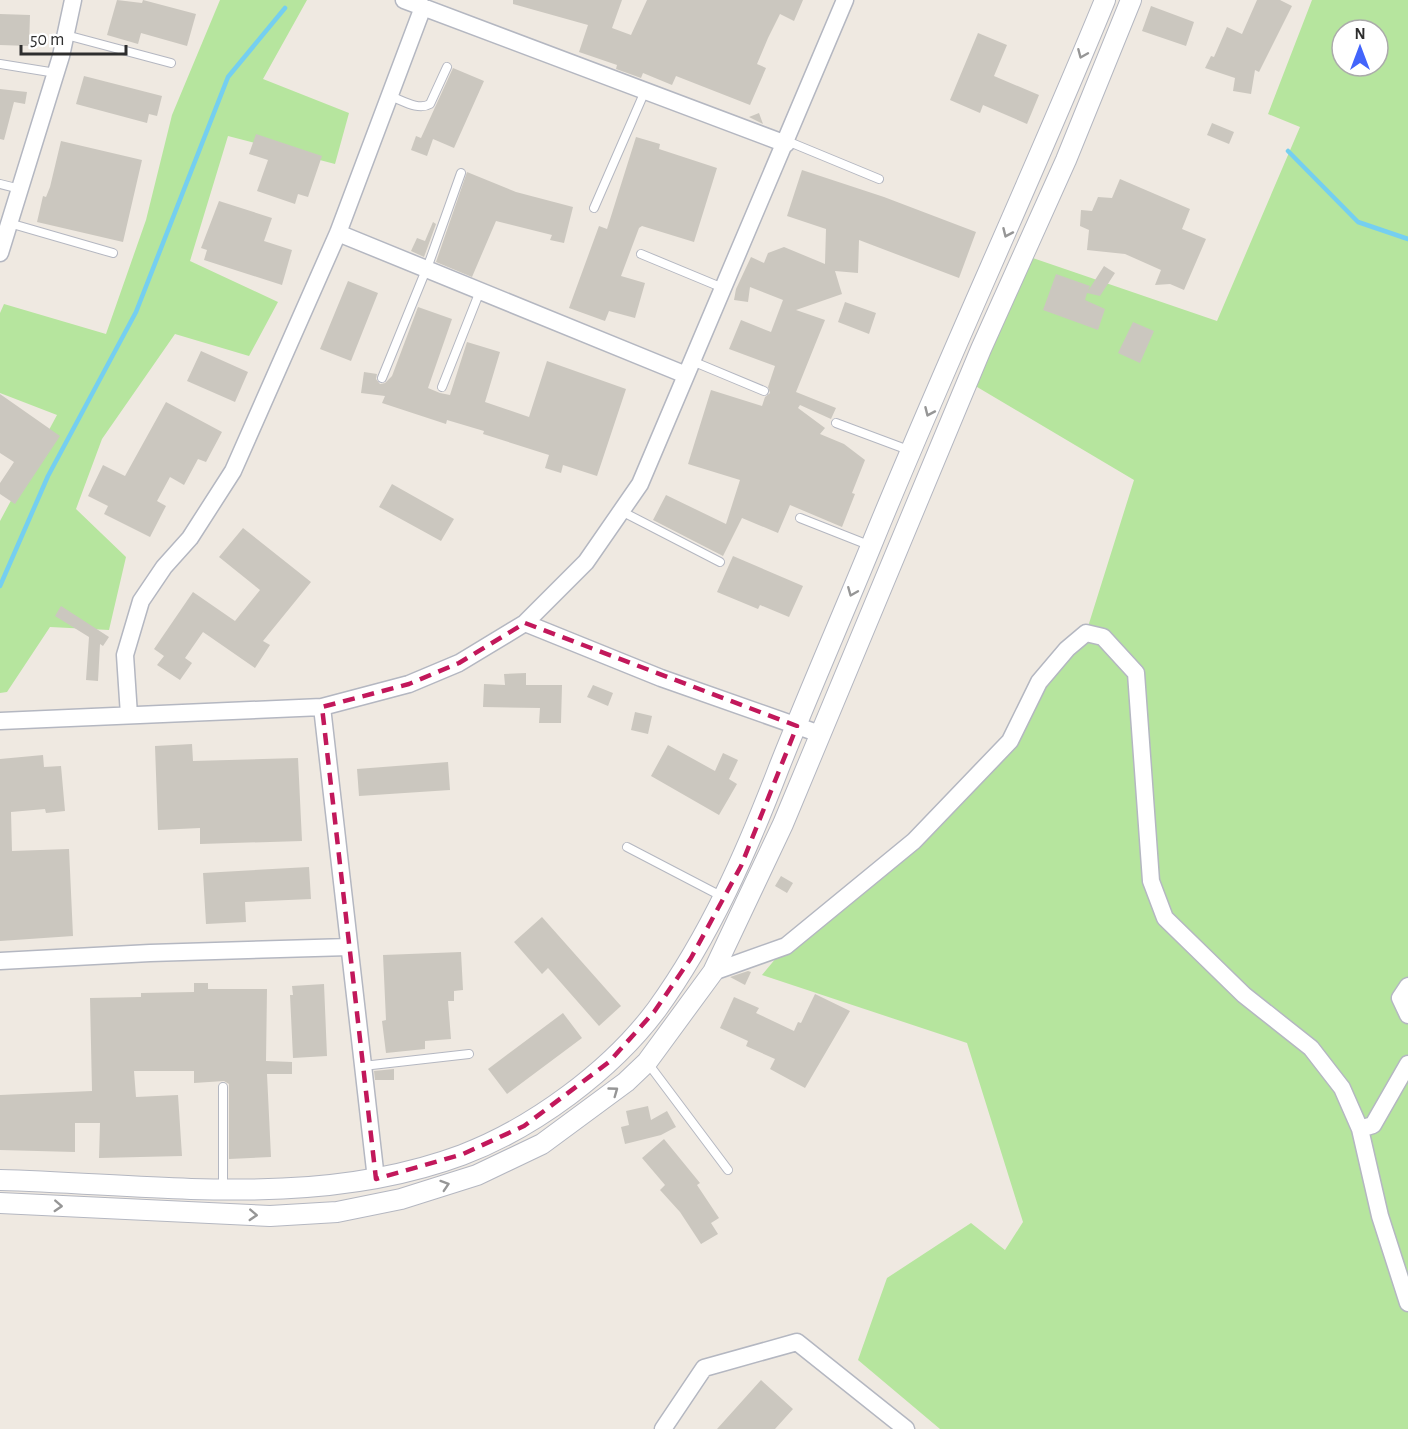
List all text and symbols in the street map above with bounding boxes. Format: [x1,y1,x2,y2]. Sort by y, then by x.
scale bar [21,18,126,56]
north arrow [1330,18,1390,78]
text: N [1354,26,1366,42]
text: 50 m [30,31,64,49]
one-way arrow [1078,47,1090,58]
one-way arrow [1002,227,1014,238]
one-way arrow [924,406,936,417]
one-way arrow [847,585,859,596]
one-way arrow [607,1087,618,1098]
one-way arrow [439,1180,450,1193]
one-way arrow [54,1199,63,1212]
one-way arrow [249,1209,258,1222]

